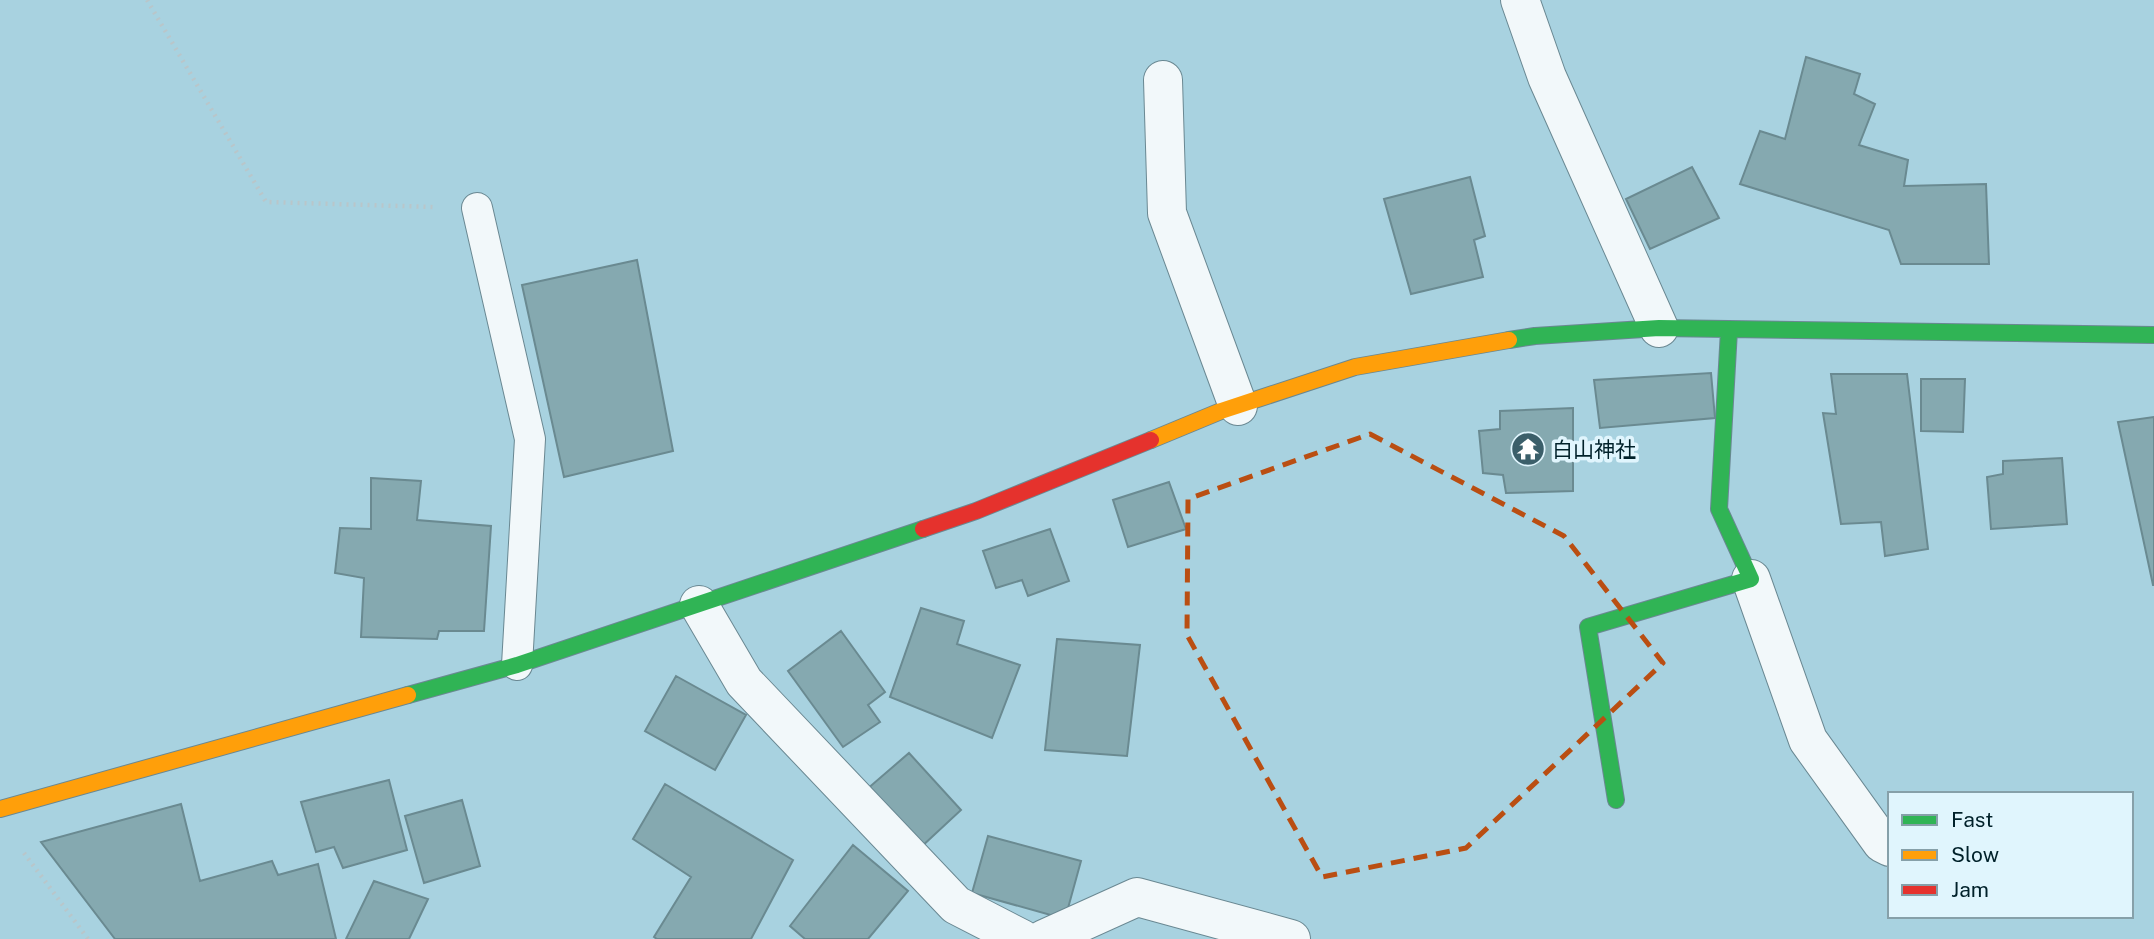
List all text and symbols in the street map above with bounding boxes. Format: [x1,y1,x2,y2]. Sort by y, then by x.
temple icon: 白山神社 [1509,430,1547,468]
place label: 白山神社 [1552,437,1636,462]
legend [1888,792,2133,918]
text: Fast [1951,807,1993,832]
text: Slow [1951,842,1999,867]
text: Jam [1951,877,1989,902]

